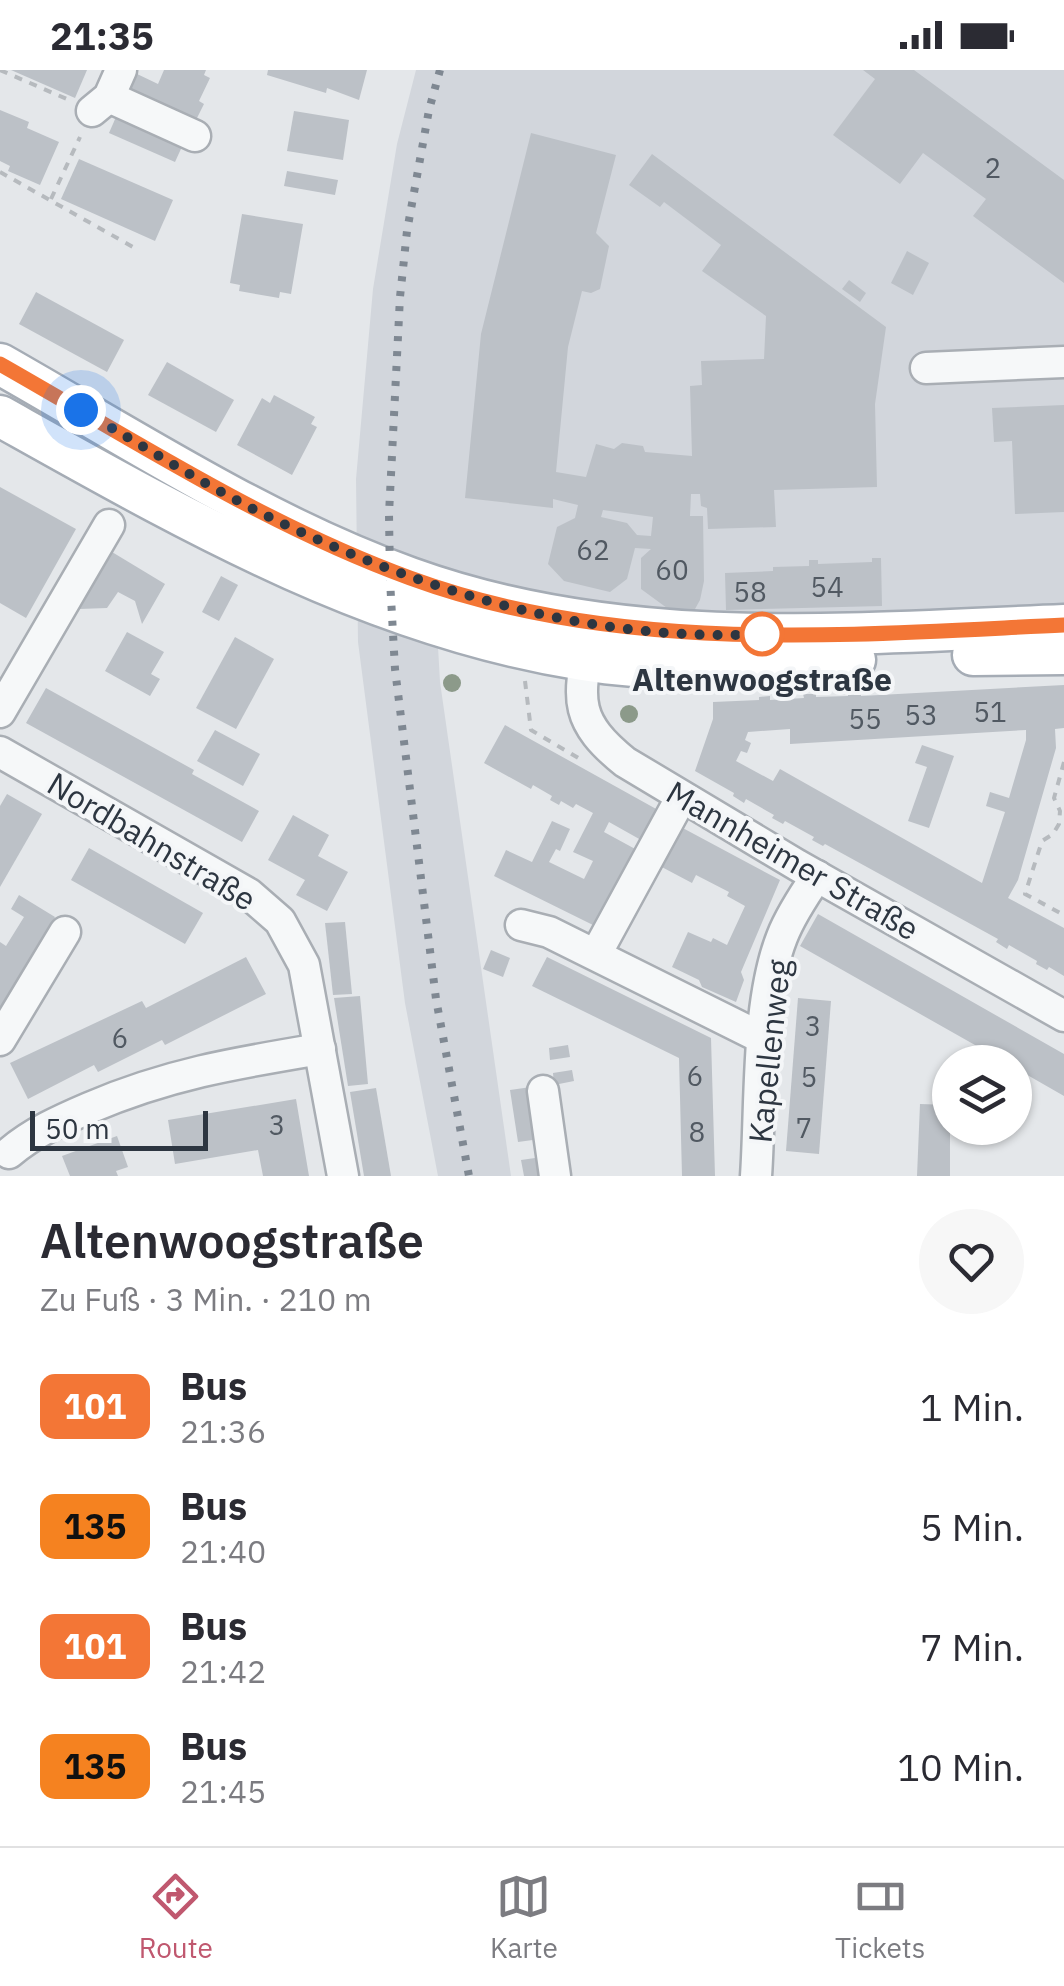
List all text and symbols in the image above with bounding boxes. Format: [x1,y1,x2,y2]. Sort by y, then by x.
text: 21:35 [50,11,154,60]
house number: 2 [985,149,1001,186]
your location [56,385,106,435]
house number: 62 [576,531,610,568]
house number: 60 [655,551,689,588]
house number: 54 [810,568,844,605]
house number: 58 [733,573,767,610]
marker: Altenwoogstraße [741,613,783,655]
place label: Altenwoogstraße [632,658,892,700]
house number: 51 [973,693,1007,730]
house number: 53 [904,696,938,733]
house number: 55 [848,700,882,737]
street label: Nordbahnstraße [40,762,264,920]
street label: Mannheimer Straße [659,771,927,949]
street label: Kapellenweg [738,957,800,1145]
house number: 3 [805,1007,821,1044]
house number: 6 [112,1019,128,1056]
map controls [932,1045,1032,1145]
button: layers [932,1045,1032,1145]
house number: 6 [687,1057,703,1094]
house number: 5 [801,1058,817,1095]
scale bar [30,1106,208,1150]
house number: 3 [269,1106,285,1143]
house number: 7 [796,1109,812,1146]
text: 50 m [45,1110,110,1147]
house number: 8 [689,1113,705,1150]
text: Altenwoogstraße [40,1209,424,1271]
button: heart [919,1209,1024,1314]
text: Zu Fuß · 3 Min. · 210 m [40,1278,372,1320]
text: Bus [180,1361,247,1410]
text: 1 Min. [920,1382,1024,1431]
text: 101 [63,1383,127,1429]
text: 21:36 [180,1410,266,1452]
text: Bus [180,1481,247,1530]
text: 5 Min. [920,1502,1024,1551]
text: 135 [63,1503,127,1549]
text: 21:40 [180,1530,266,1572]
text: Bus [180,1601,247,1650]
text: 7 Min. [920,1622,1024,1671]
text: 101 [63,1623,127,1669]
text: 21:42 [180,1650,266,1692]
text: Bus [180,1721,247,1770]
text: 10 Min. [897,1742,1024,1791]
text: 135 [63,1743,127,1789]
text: 21:45 [180,1770,266,1812]
tab: Route [139,1869,213,1966]
tab: Karte [490,1869,558,1966]
tab: Tickets [835,1869,925,1966]

